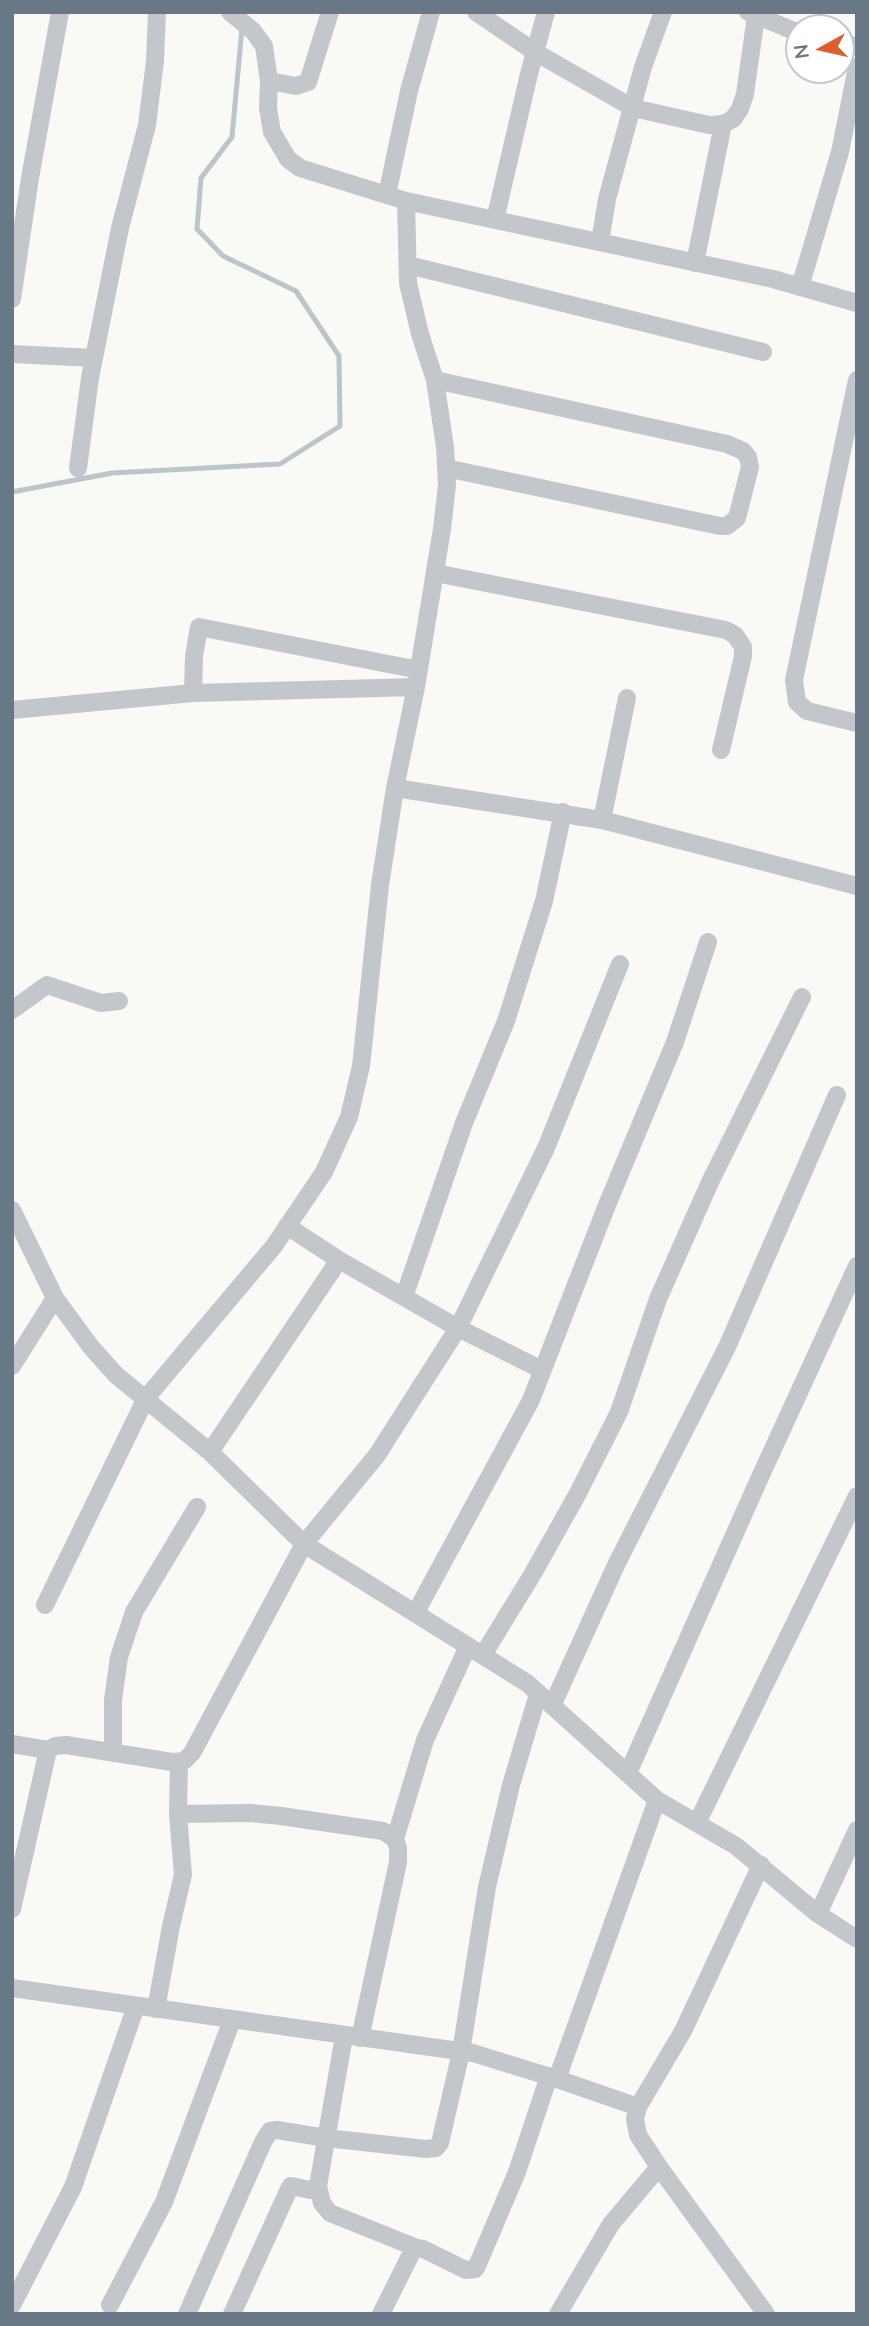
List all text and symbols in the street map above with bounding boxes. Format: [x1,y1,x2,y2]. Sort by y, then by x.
north arrow [785,14,855,84]
text: N [788,43,814,60]

